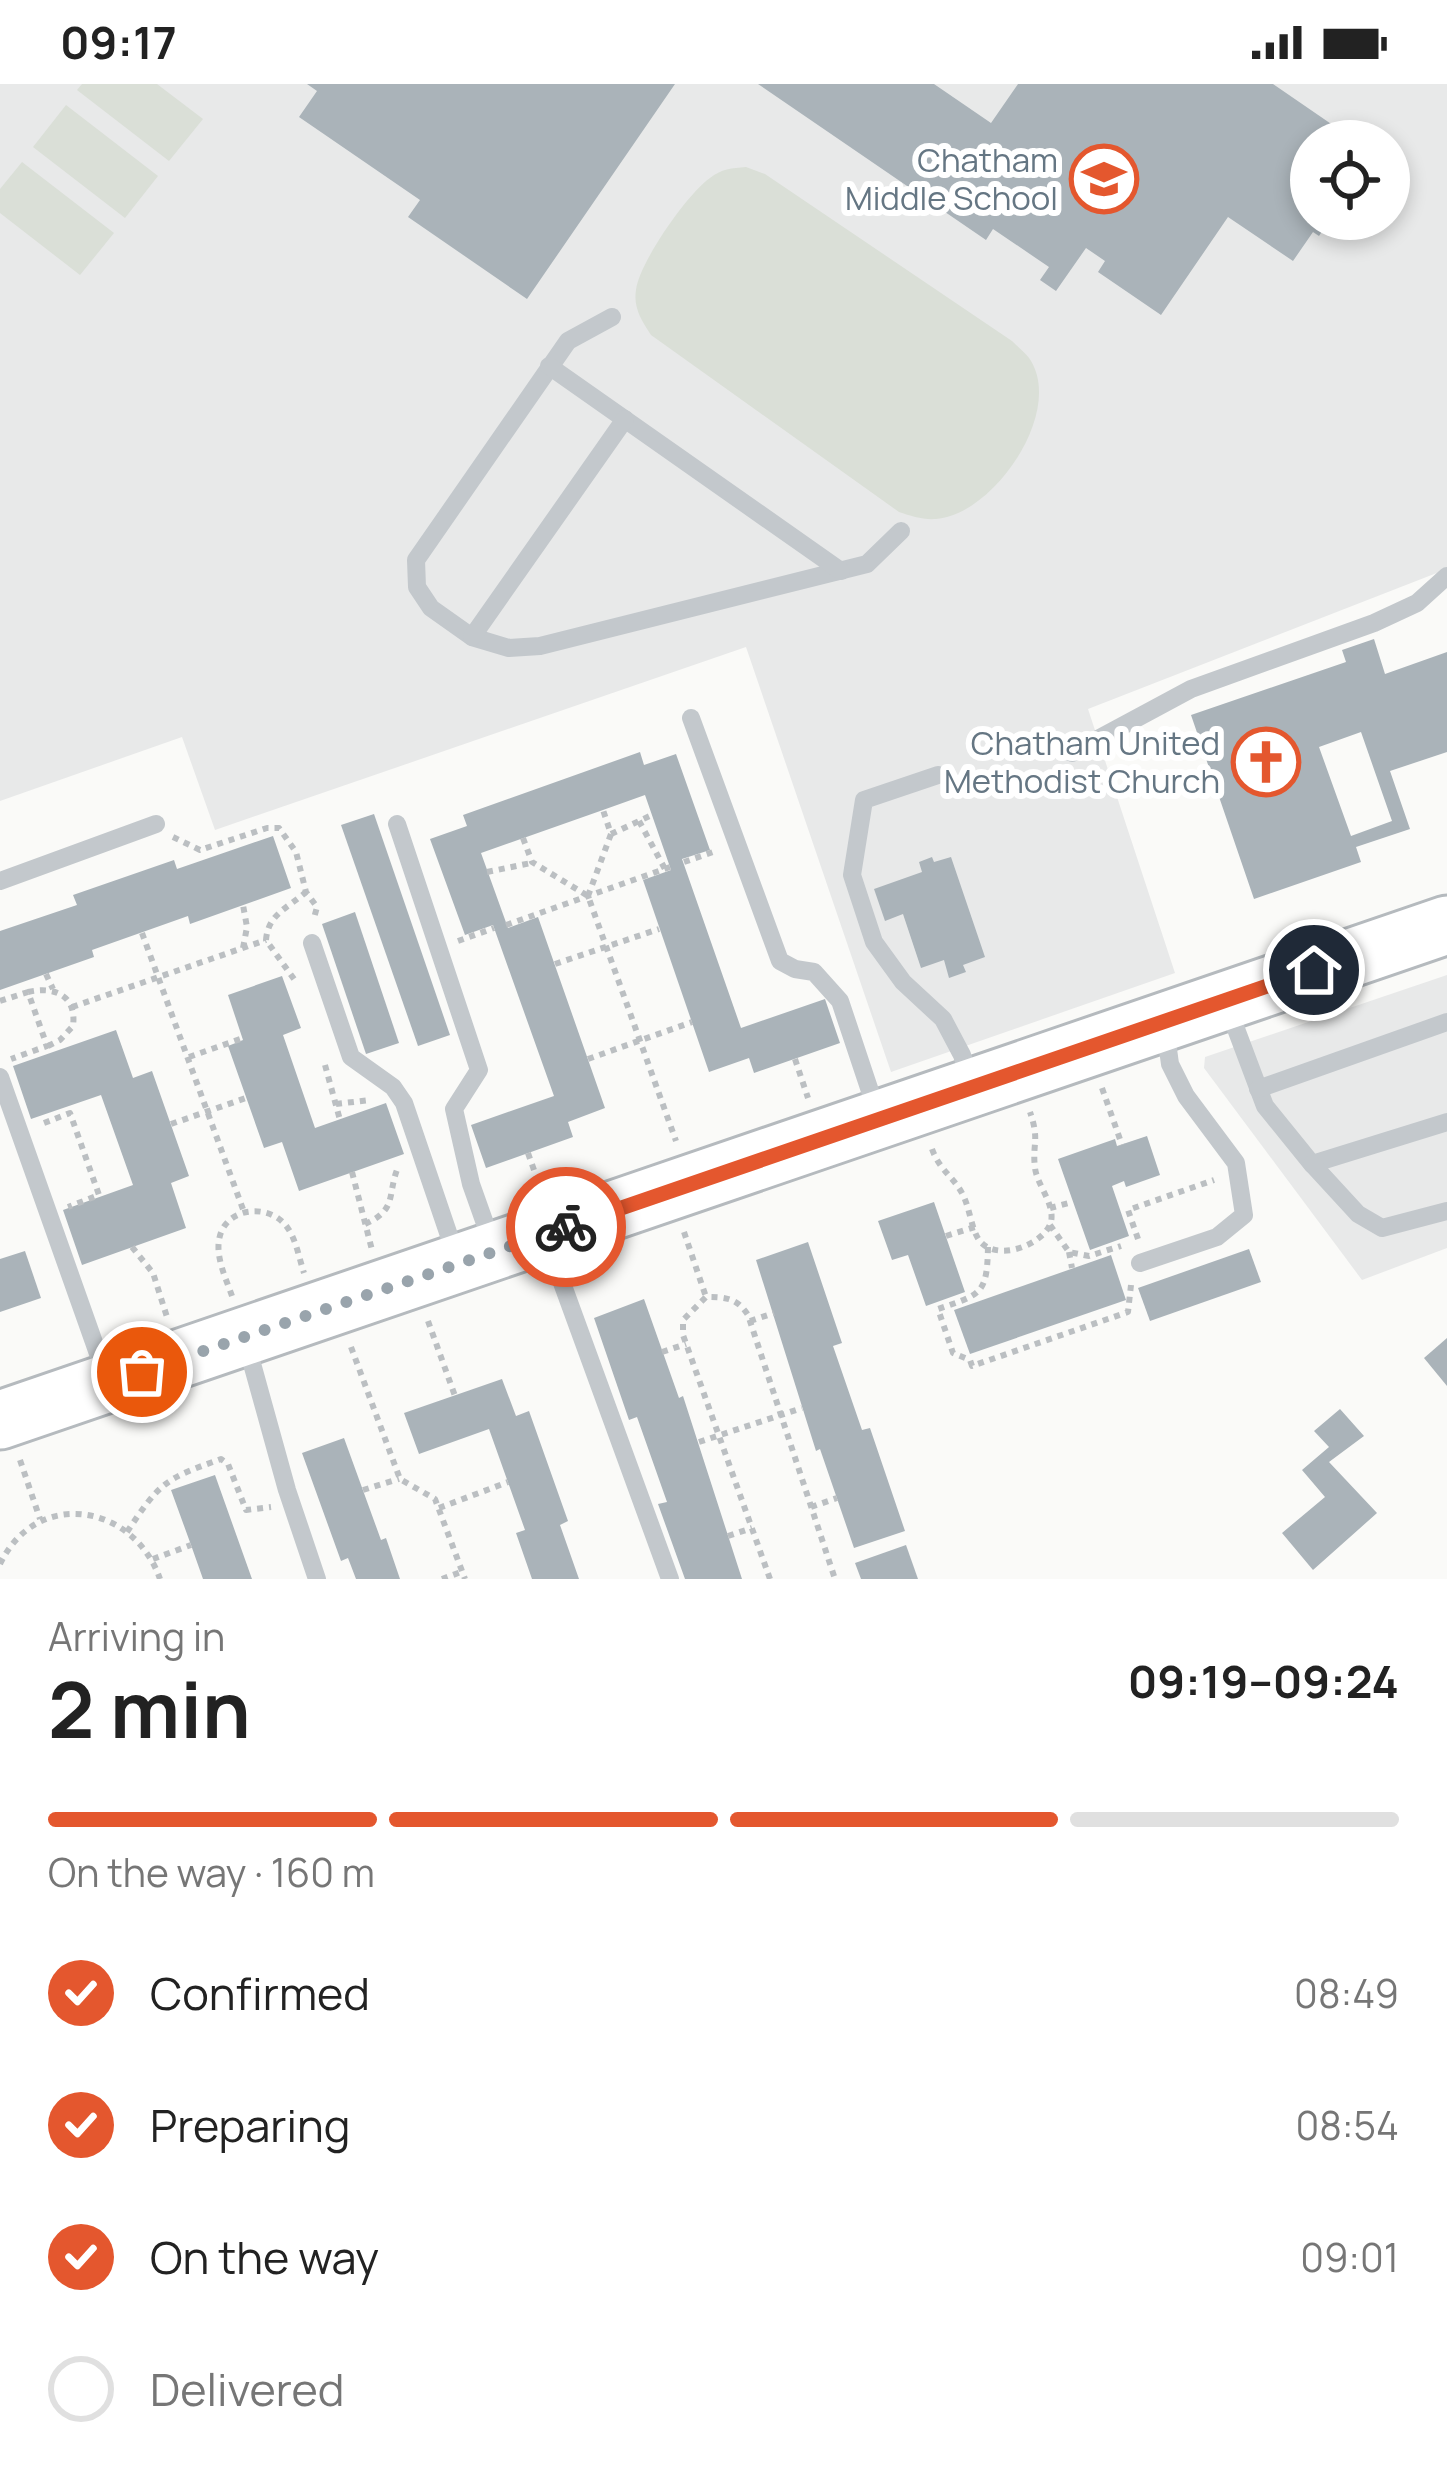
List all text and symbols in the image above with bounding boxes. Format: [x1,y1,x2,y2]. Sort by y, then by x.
text: 09:17 [60,11,177,73]
map controls [1290,120,1410,240]
button: locate [1290,120,1410,240]
place label: Chatham Middle School [845,137,1058,220]
school or university icon: Chatham Middle School [1069,144,1139,214]
place label: Chatham United Methodist Church [944,720,1220,803]
church icon: Chatham United Methodist Church [1231,727,1301,797]
pin [1263,919,1365,1021]
icon: home [1281,937,1347,1003]
courier [506,1167,626,1287]
icon: bike [533,1194,599,1260]
pin [91,1321,193,1423]
icon: bag [109,1339,175,1405]
text: Arriving in [48,1609,225,1663]
text: 09:19–09:24 [1128,1650,1399,1712]
text: 2 min [48,1655,251,1761]
text: On the way · 160 m [48,1845,375,1899]
icon: check [48,1960,114,2026]
text: Confirmed [150,1962,370,2024]
text: 08:49 [1294,1966,1399,2020]
icon: check [48,2092,114,2158]
text: Preparing [150,2094,350,2156]
text: 08:54 [1295,2098,1399,2152]
icon: check [48,2224,114,2290]
text: On the way [150,2226,379,2288]
text: 09:01 [1300,2230,1399,2284]
text: Delivered [150,2358,345,2420]

